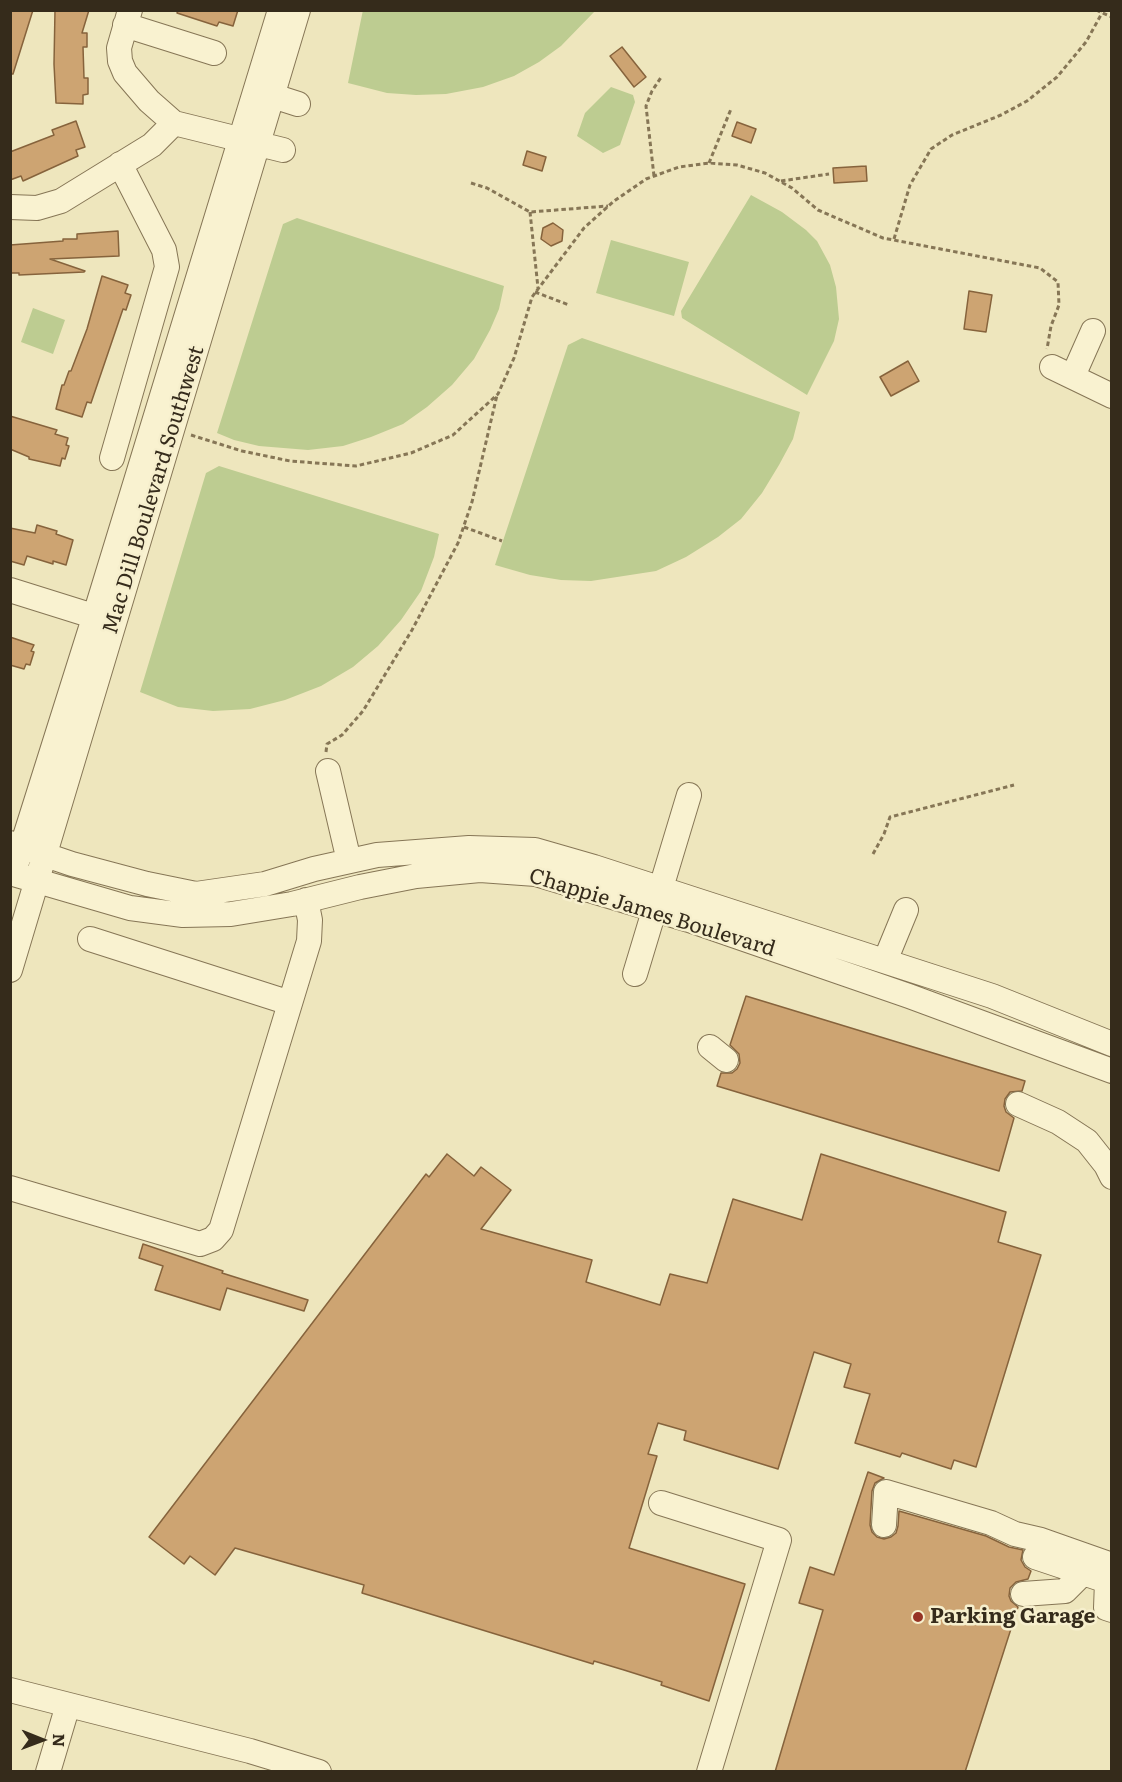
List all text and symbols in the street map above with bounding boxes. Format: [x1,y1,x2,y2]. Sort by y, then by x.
street label: Mac Dill Boulevard Southwest [98,343,210,637]
street label: Chappie James Boulevard [526,863,778,963]
place label: Parking Garage [930,1604,1095,1630]
marker: Parking Garage [911,1610,925,1624]
north arrow [12,1710,72,1770]
text: N [48,1733,72,1747]

